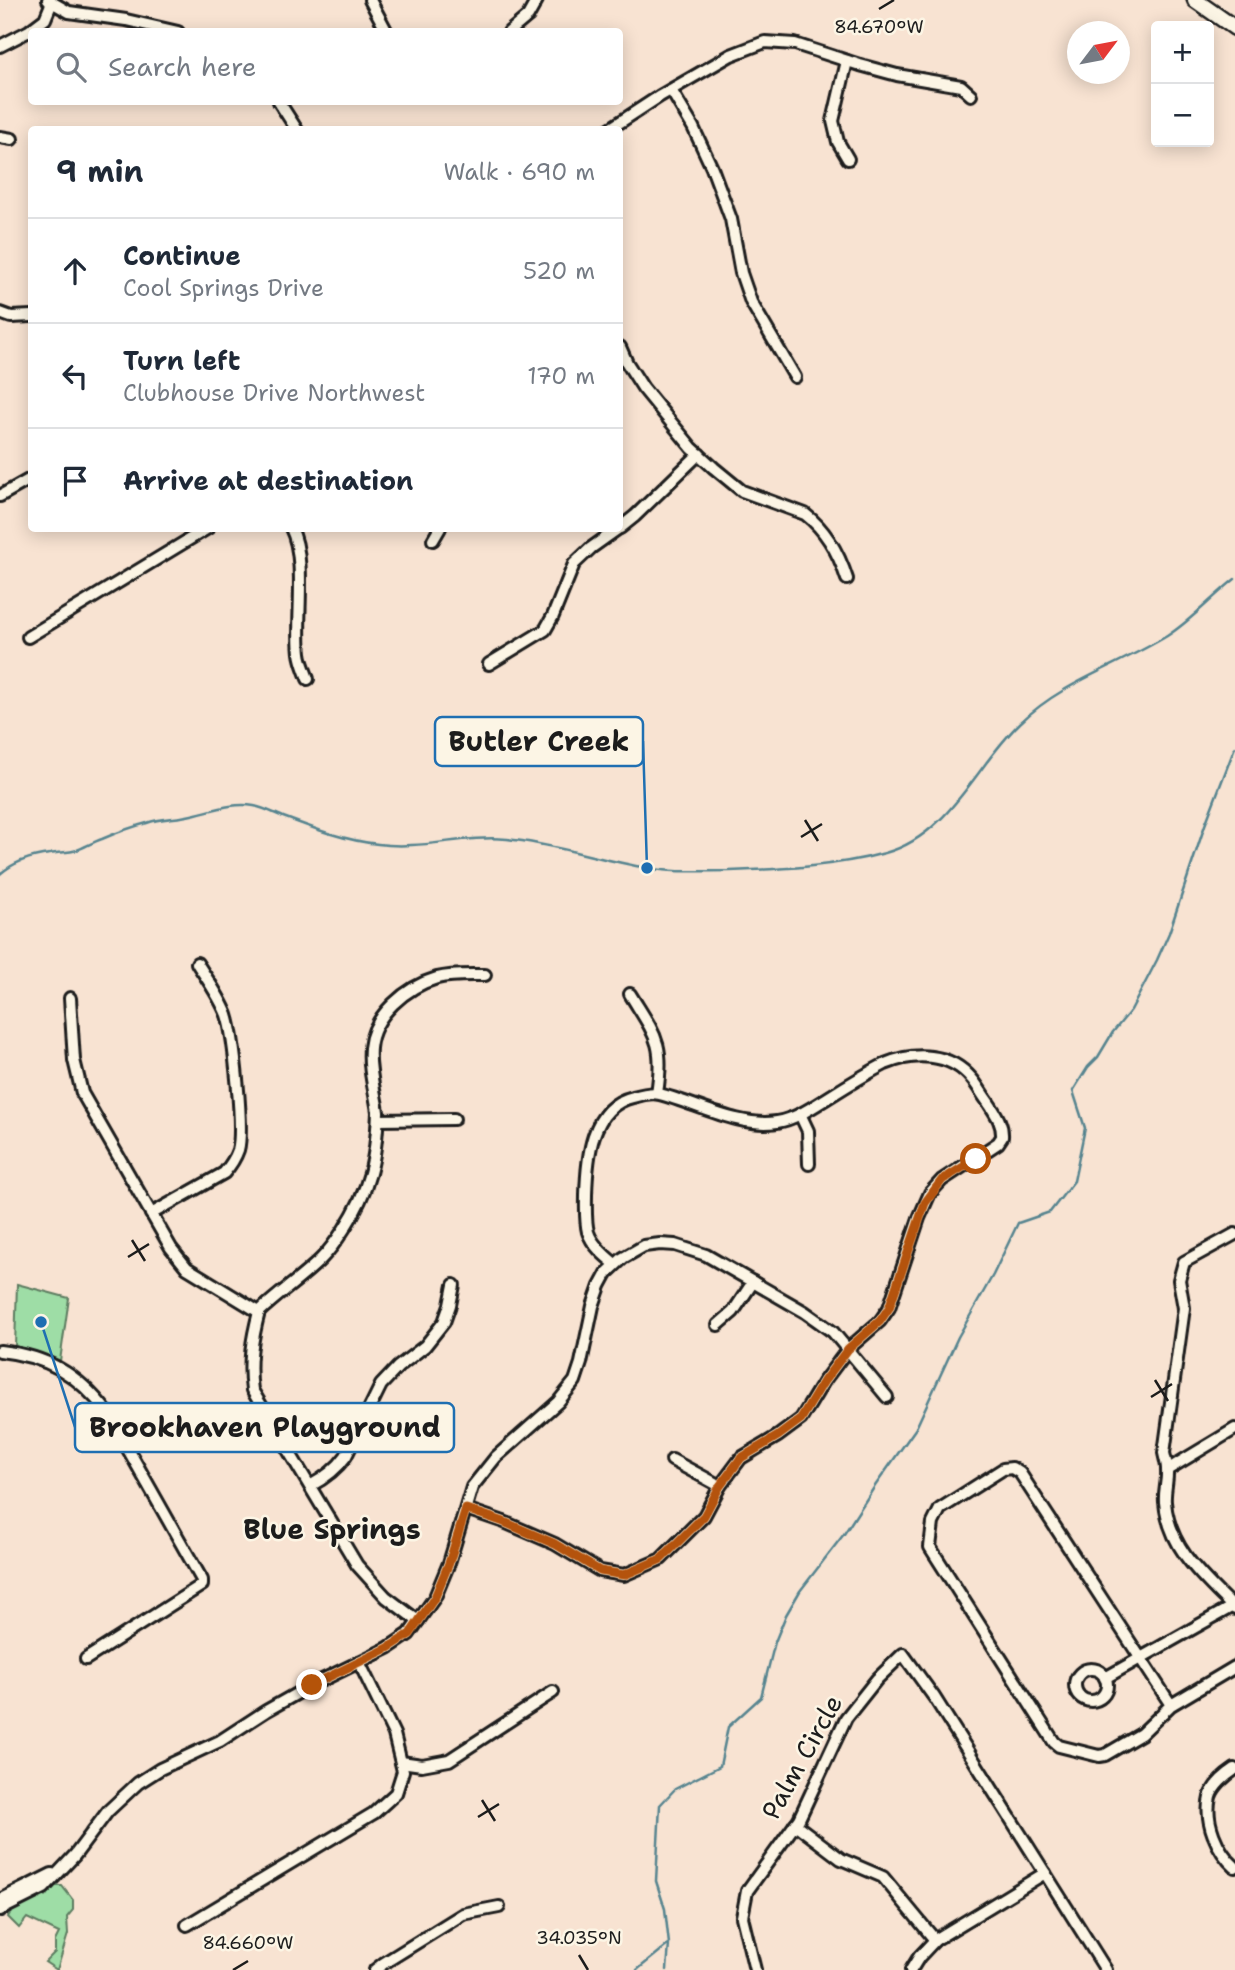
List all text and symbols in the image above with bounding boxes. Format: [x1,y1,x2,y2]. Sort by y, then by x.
text: 84.670°W [834,15,924,39]
north arrow [1067,21,1130,84]
map controls [1151,21,1214,147]
button: + [1151,21,1214,84]
search box [28,28,623,105]
icon: search [52,48,90,86]
text: Search here [108,49,257,84]
button: − [1151,84,1214,147]
text: 9 min [56,151,143,192]
text: Walk · 690 m [443,157,595,187]
text: Continue [123,238,241,273]
icon: ahead [56,252,94,290]
text: 520 m [523,256,595,286]
text: Cool Springs Drive [123,273,324,303]
text: Turn left [123,343,240,378]
icon: left [56,357,94,395]
text: 170 m [527,361,595,391]
text: Clubhouse Drive Northwest [123,378,425,408]
icon: arrive [56,462,94,500]
text: Arrive at destination [123,463,413,498]
callout: Butler Creek [435,717,643,766]
text: Butler Creek [449,722,629,760]
route start [960,1143,991,1174]
callout: Brookhaven Playground [75,1403,454,1452]
text: Brookhaven Playground [89,1408,441,1446]
district label: Blue Springs [243,1510,421,1548]
route end [296,1669,327,1700]
street label: Palm Circle [753,1688,850,1825]
text: 34.035°N [536,1926,622,1950]
text: 84.660°W [202,1931,294,1955]

